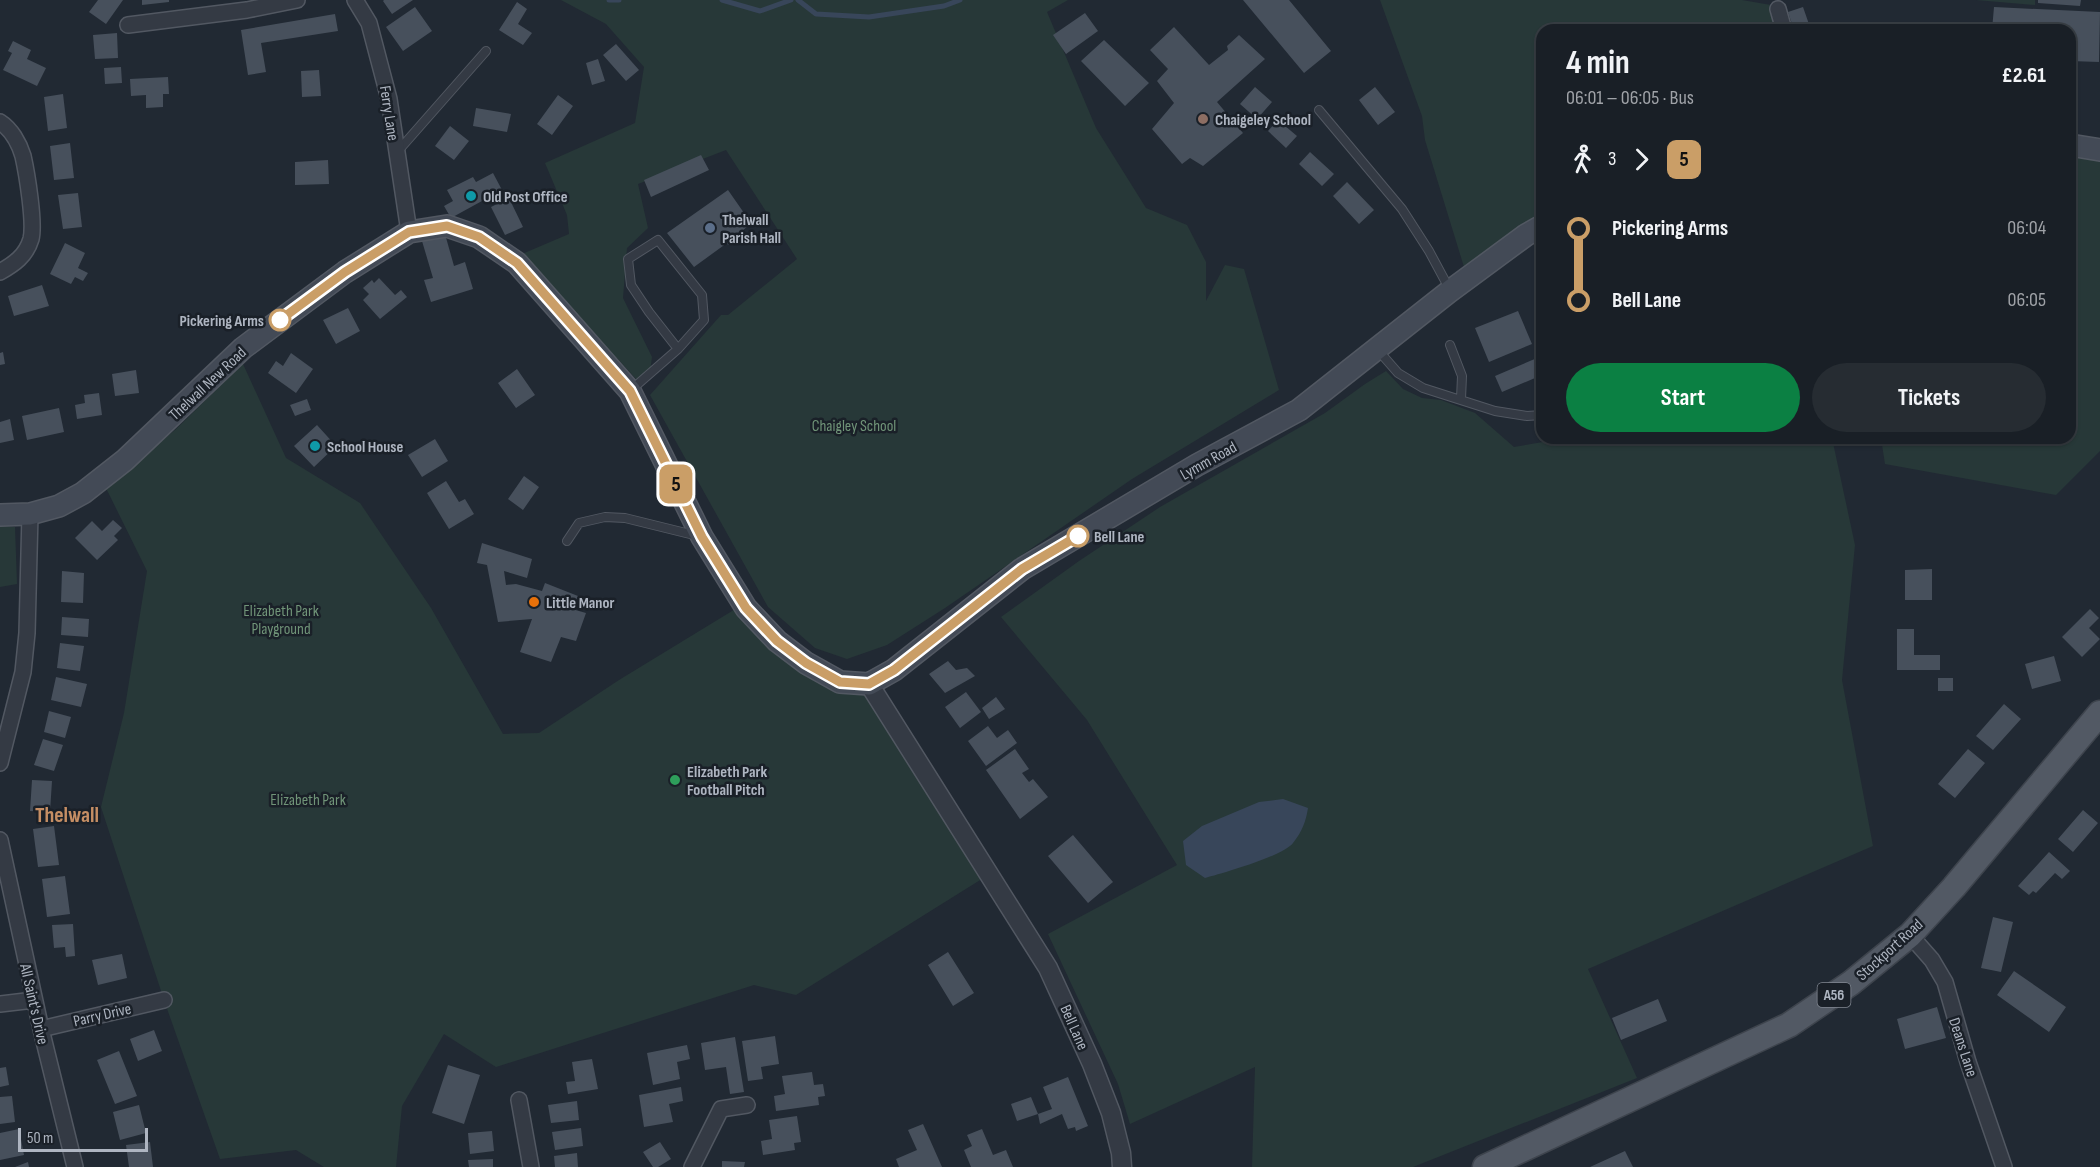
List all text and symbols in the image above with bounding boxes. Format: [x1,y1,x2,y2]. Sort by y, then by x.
text: 4 min [1566,43,1630,83]
text: £2.61 [2002,62,2046,89]
street label: Ferry Lane [375,84,402,142]
text: 06:01 – 06:05 · Bus [1566,86,1694,110]
place label: Chaigeley School [1215,111,1311,130]
marker: Chaigeley School [1196,112,1210,126]
icon: walk [1566,143,1599,176]
icon: forward [1625,143,1658,176]
text: 3 [1608,147,1616,171]
text: 5 [1679,147,1689,172]
place label: Old Post Office [483,188,568,207]
marker: Old Post Office [464,189,478,203]
place label: Thelwall Parish Hall [722,211,781,248]
text: Pickering Arms [1612,215,1728,242]
text: 06:04 [2007,216,2046,240]
marker: Thelwall Parish Hall [703,221,717,235]
text: Bell Lane [1612,287,1681,314]
text: 06:05 [2008,288,2046,312]
marker: Pickering Arms [269,309,291,331]
place label: Pickering Arms [179,312,264,331]
street label: Thelwall New Road [165,343,251,425]
button: Start [1566,363,1800,432]
button: Tickets [1812,363,2046,432]
park label: Chaigley School [812,417,896,436]
place label: School House [327,438,403,457]
street label: Lymm Road [1177,438,1240,485]
marker: School House [308,439,322,453]
line badge: 5 [656,464,696,504]
text: 5 [671,472,681,497]
marker: Bell Lane [1067,525,1089,547]
place label: Bell Lane [1094,528,1144,547]
place label: Little Manor [546,594,614,613]
marker: Little Manor [527,595,541,609]
park label: Elizabeth Park Playground [243,602,319,639]
place label: Elizabeth Park Football Pitch [687,763,768,800]
marker: Elizabeth Park Football Pitch [668,773,682,787]
park label: Elizabeth Park [270,791,346,810]
district label: Thelwall [35,802,99,829]
street label: Stockport Road [1853,915,1927,985]
street label: All Saint's Drive [15,961,52,1046]
road number: A56 [1818,983,1850,1007]
street label: Parry Drive [72,1000,133,1031]
street label: Bell Lane [1055,1002,1092,1053]
street label: Deans Lane [1944,1016,1981,1079]
scale bar [18,1125,148,1152]
text: 50 m [27,1129,53,1148]

